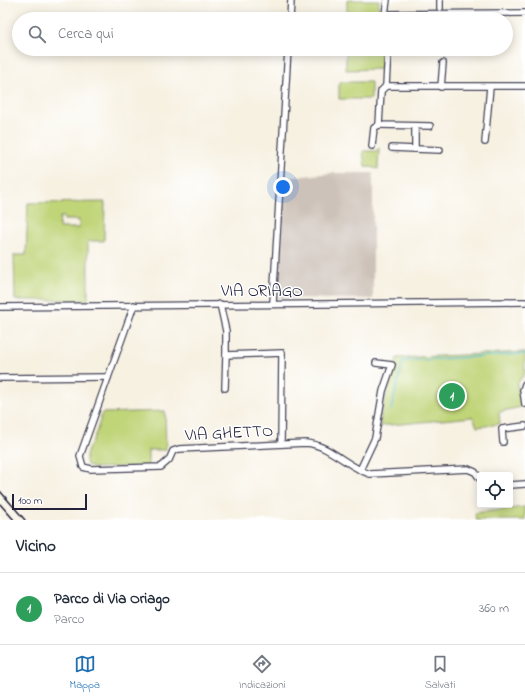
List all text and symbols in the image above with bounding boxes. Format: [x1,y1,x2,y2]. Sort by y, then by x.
search box [12,12,513,56]
icon: search [26,23,48,45]
text: Cerca qui [58,23,114,45]
your location [273,177,293,197]
street label: VIA ORIAGO [220,279,303,304]
pin: 1 [439,381,465,411]
street label: VIA GHETTO [183,419,274,448]
map controls [477,472,513,508]
button: locate [477,472,513,508]
scale bar [12,492,87,511]
text: 100 m [18,493,42,509]
text: Vicino [16,534,56,559]
text: Parco di Via Oriago [54,588,170,610]
text: 1 [27,599,31,618]
text: 360 m [479,599,509,618]
text: Parco [54,610,84,629]
tab: Mappa [70,653,100,693]
tab: Indicazioni [239,653,286,693]
tab: Salvati [425,653,455,693]

